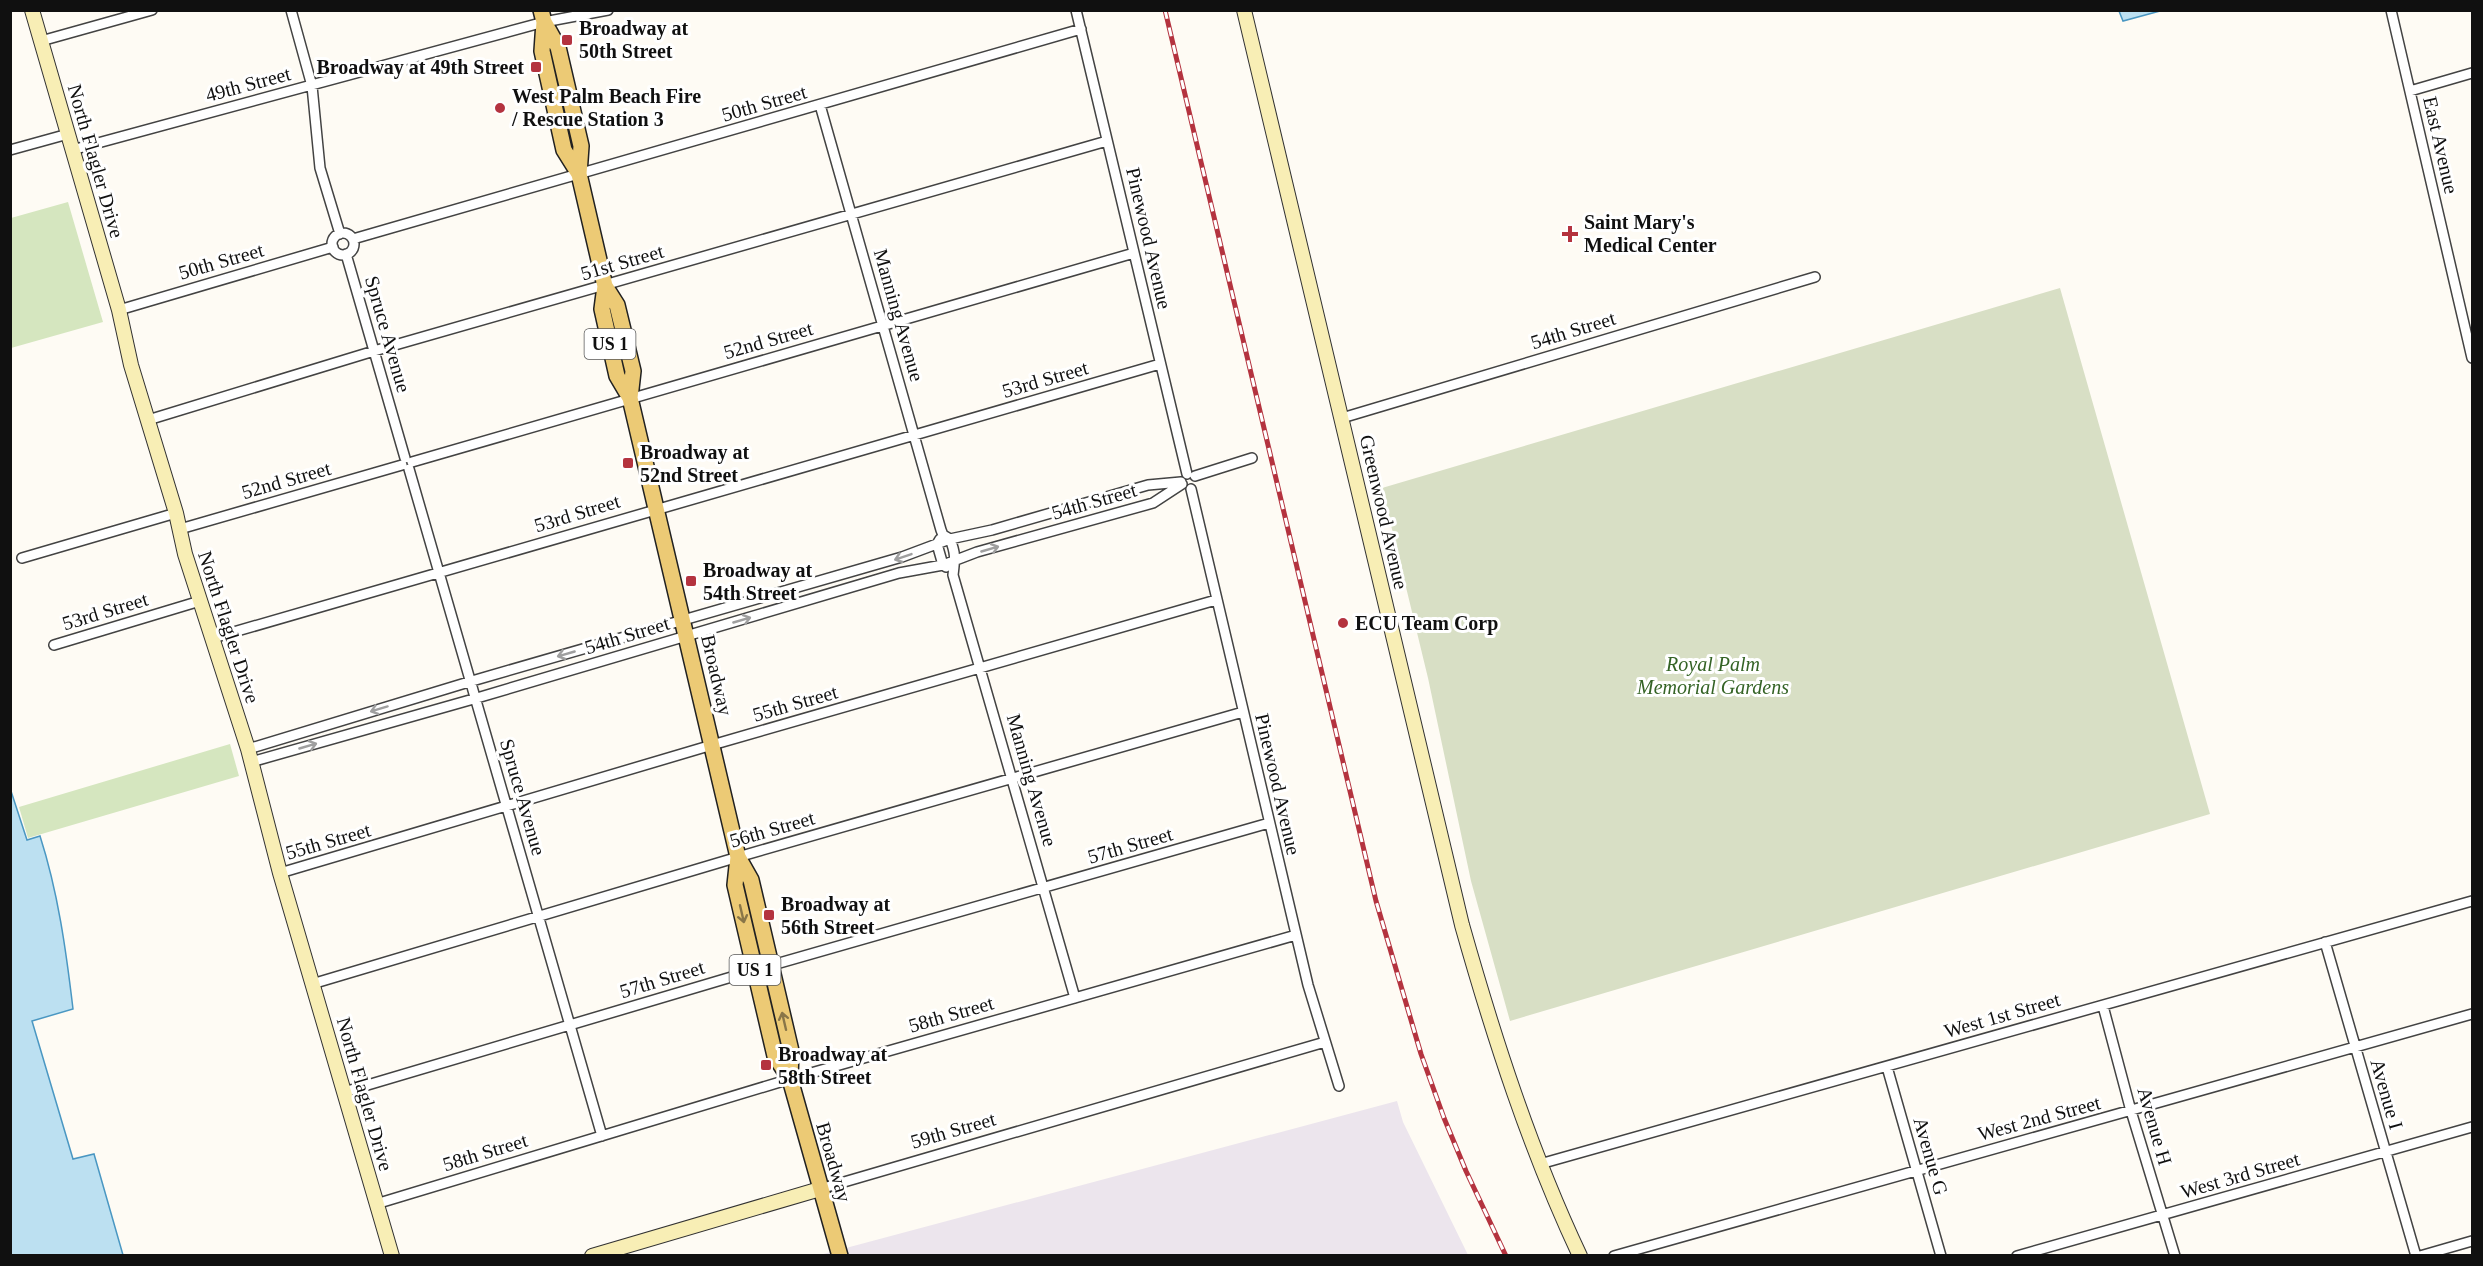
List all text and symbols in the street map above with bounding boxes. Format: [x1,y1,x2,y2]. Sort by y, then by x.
place label: Broadway at 50th Street [579,17,688,62]
marker: Broadway at 50th Street [560,33,574,47]
place label: Broadway at 49th Street [316,56,524,79]
marker: Broadway at 49th Street [529,60,543,74]
street label: 49th Street [203,62,293,106]
street label: 50th Street [719,80,809,126]
street label: North Flagler Drive [63,82,128,241]
place label: West Palm Beach Fire / Rescue Station 3 [511,85,701,130]
street label: East Avenue [2419,94,2463,196]
marker: West Palm Beach Fire / Rescue Station 3 [493,101,507,115]
street label: Pinewood Avenue [1122,165,1176,311]
place label: Saint Mary's Medical Center [1584,211,1717,256]
marker: Saint Mary's Medical Center [1561,225,1579,243]
street label: 50th Street [176,238,266,284]
street label: 51st Street [578,240,666,284]
street label: Manning Avenue [869,246,928,384]
street label: Spruce Avenue [360,273,415,395]
street label: 54th Street [1528,307,1618,353]
street label: 52nd Street [721,317,816,363]
road number: US 1 [584,329,636,359]
street label: 53rd Street [1000,356,1091,402]
street label: Greenwood Avenue [1356,433,1413,592]
place label: Broadway at 52nd Street [640,441,749,486]
marker: Broadway at 52nd Street [621,456,635,470]
street label: 52nd Street [239,457,334,503]
street label: 54th Street [1049,478,1139,524]
street label: 53rd Street [532,489,623,536]
one-way arrow [980,543,999,554]
street label: North Flagler Drive [193,548,264,706]
one-way arrow [894,552,913,563]
place label: Broadway at 54th Street [703,559,812,604]
marker: Broadway at 54th Street [684,574,698,588]
street label: 53rd Street [60,587,151,634]
street label: 54th Street [582,612,672,658]
place label: ECU Team Corp [1355,612,1498,635]
one-way arrow [732,614,751,625]
marker: ECU Team Corp [1336,616,1350,630]
street label: Broadway [696,632,737,718]
one-way arrow [556,649,575,660]
park label: Royal Palm Memorial Gardens [1636,653,1789,698]
street label: 55th Street [750,680,840,726]
one-way arrow [369,704,388,715]
street label: Manning Avenue [1002,711,1061,849]
street label: Pinewood Avenue [1251,711,1305,857]
street label: Spruce Avenue [495,736,550,858]
one-way arrow [298,740,317,751]
street label: 56th Street [727,806,817,852]
street label: 55th Street [283,818,373,864]
street label: 57th Street [1085,822,1175,868]
place label: Broadway at 56th Street [781,893,890,938]
one-way arrow [737,904,748,924]
marker: Broadway at 56th Street [762,908,776,922]
road number: US 1 [730,955,780,985]
street label: 57th Street [617,956,707,1002]
street label: West 1st Street [1942,988,2063,1042]
street label: 58th Street [906,991,996,1037]
one-way arrow [777,1012,789,1031]
street label: North Flagler Drive [332,1015,397,1174]
place label: Broadway at 58th Street [778,1043,887,1088]
street label: Avenue I [2366,1056,2408,1132]
marker: Broadway at 58th Street [759,1058,773,1072]
street label: Avenue H [2133,1084,2177,1168]
street label: West 2nd Street [1975,1091,2103,1145]
street label: 59th Street [908,1107,998,1153]
street label: Avenue G [1909,1114,1953,1198]
street label: Broadway [811,1119,856,1205]
street label: 58th Street [440,1129,530,1175]
street label: West 3rd Street [2178,1147,2302,1202]

